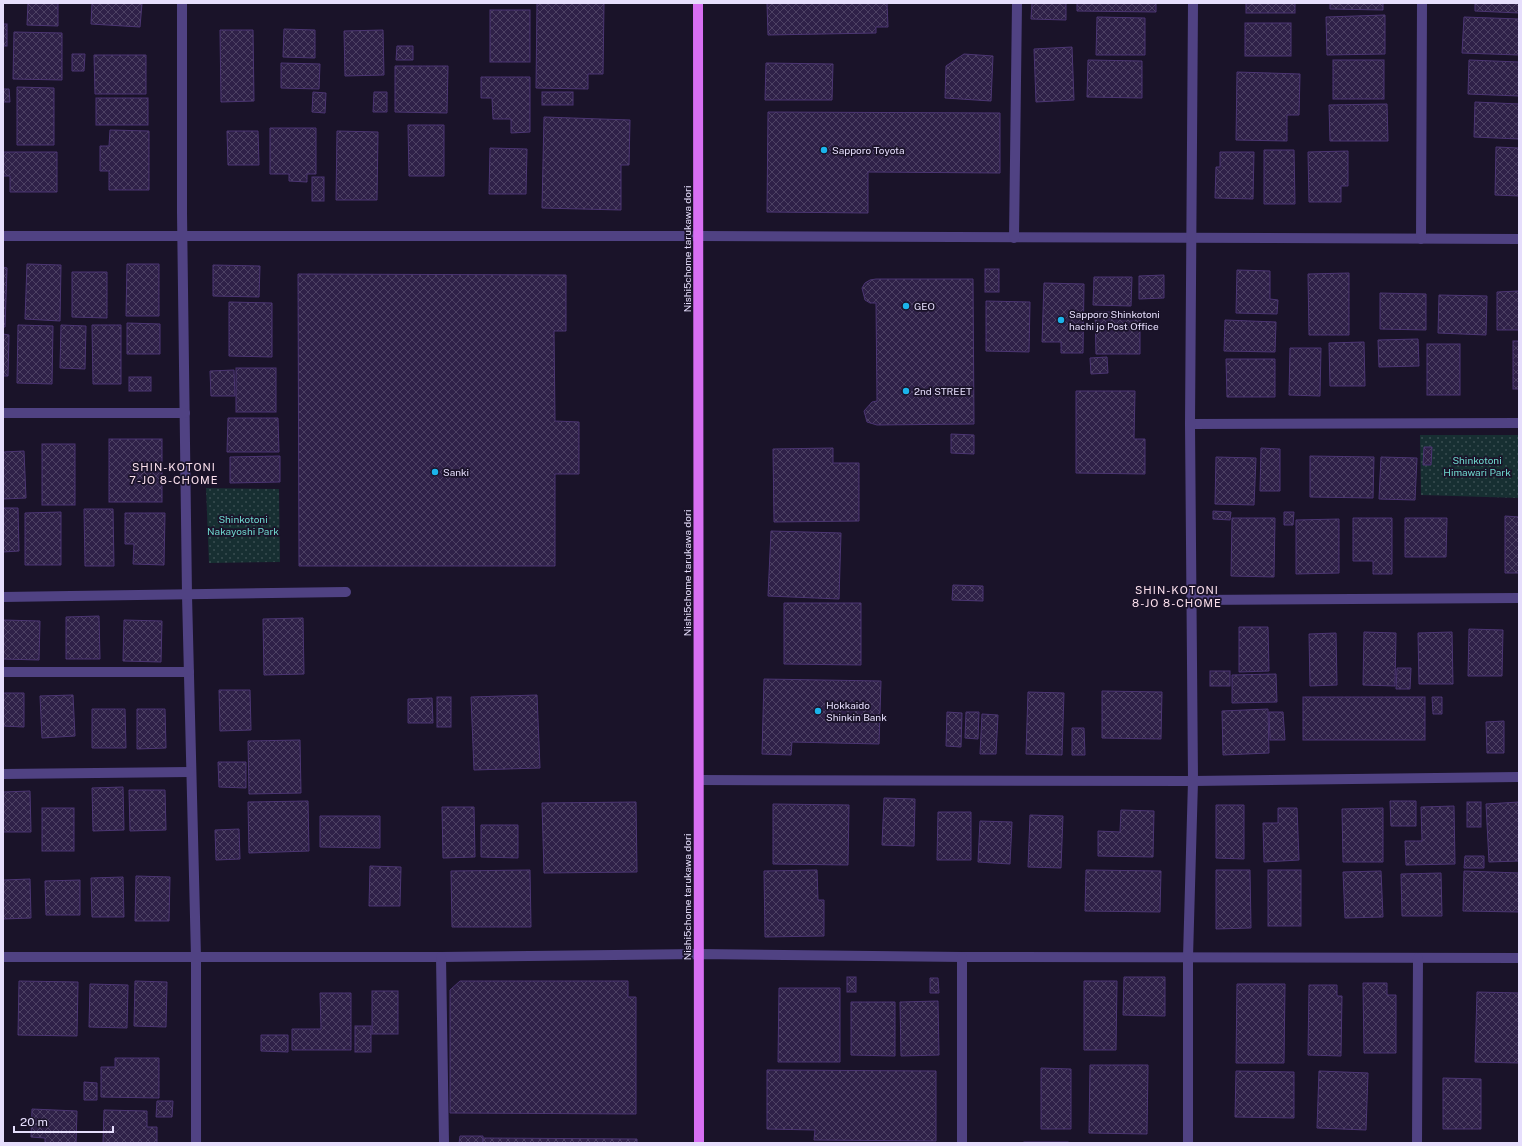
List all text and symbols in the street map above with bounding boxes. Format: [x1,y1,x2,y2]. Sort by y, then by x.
place label: Sapporo Toyota [832,144,905,156]
marker: Sapporo Toyota [819,145,829,155]
street label: Nishi5chome tarukawa dori [681,186,693,312]
place label: GEO [914,300,935,312]
marker: GEO [901,301,911,311]
place label: Sapporo Shinkotoni hachi jo Post Office [1069,308,1160,332]
marker: Sapporo Shinkotoni hachi jo Post Office [1056,315,1066,325]
place label: 2nd STREET [914,385,972,397]
marker: 2nd STREET [901,386,911,396]
park label: Shinkotoni Himawari Park [1443,454,1511,478]
district label: SHIN-KOTONI 7-JO 8-CHOME [129,461,219,486]
place label: Sanki [443,466,469,478]
marker: Sanki [430,467,440,477]
street label: Nishi5chome tarukawa dori [681,510,693,636]
park label: Shinkotoni Nakayoshi Park [207,513,279,537]
district label: SHIN-KOTONI 8-JO 8-CHOME [1132,584,1222,609]
place label: Hokkaido Shinkin Bank [826,699,887,723]
marker: Hokkaido Shinkin Bank [813,706,823,716]
street label: Nishi5chome tarukawa dori [681,834,693,960]
scale bar [14,1108,113,1134]
text: 20 m [20,1115,48,1129]

